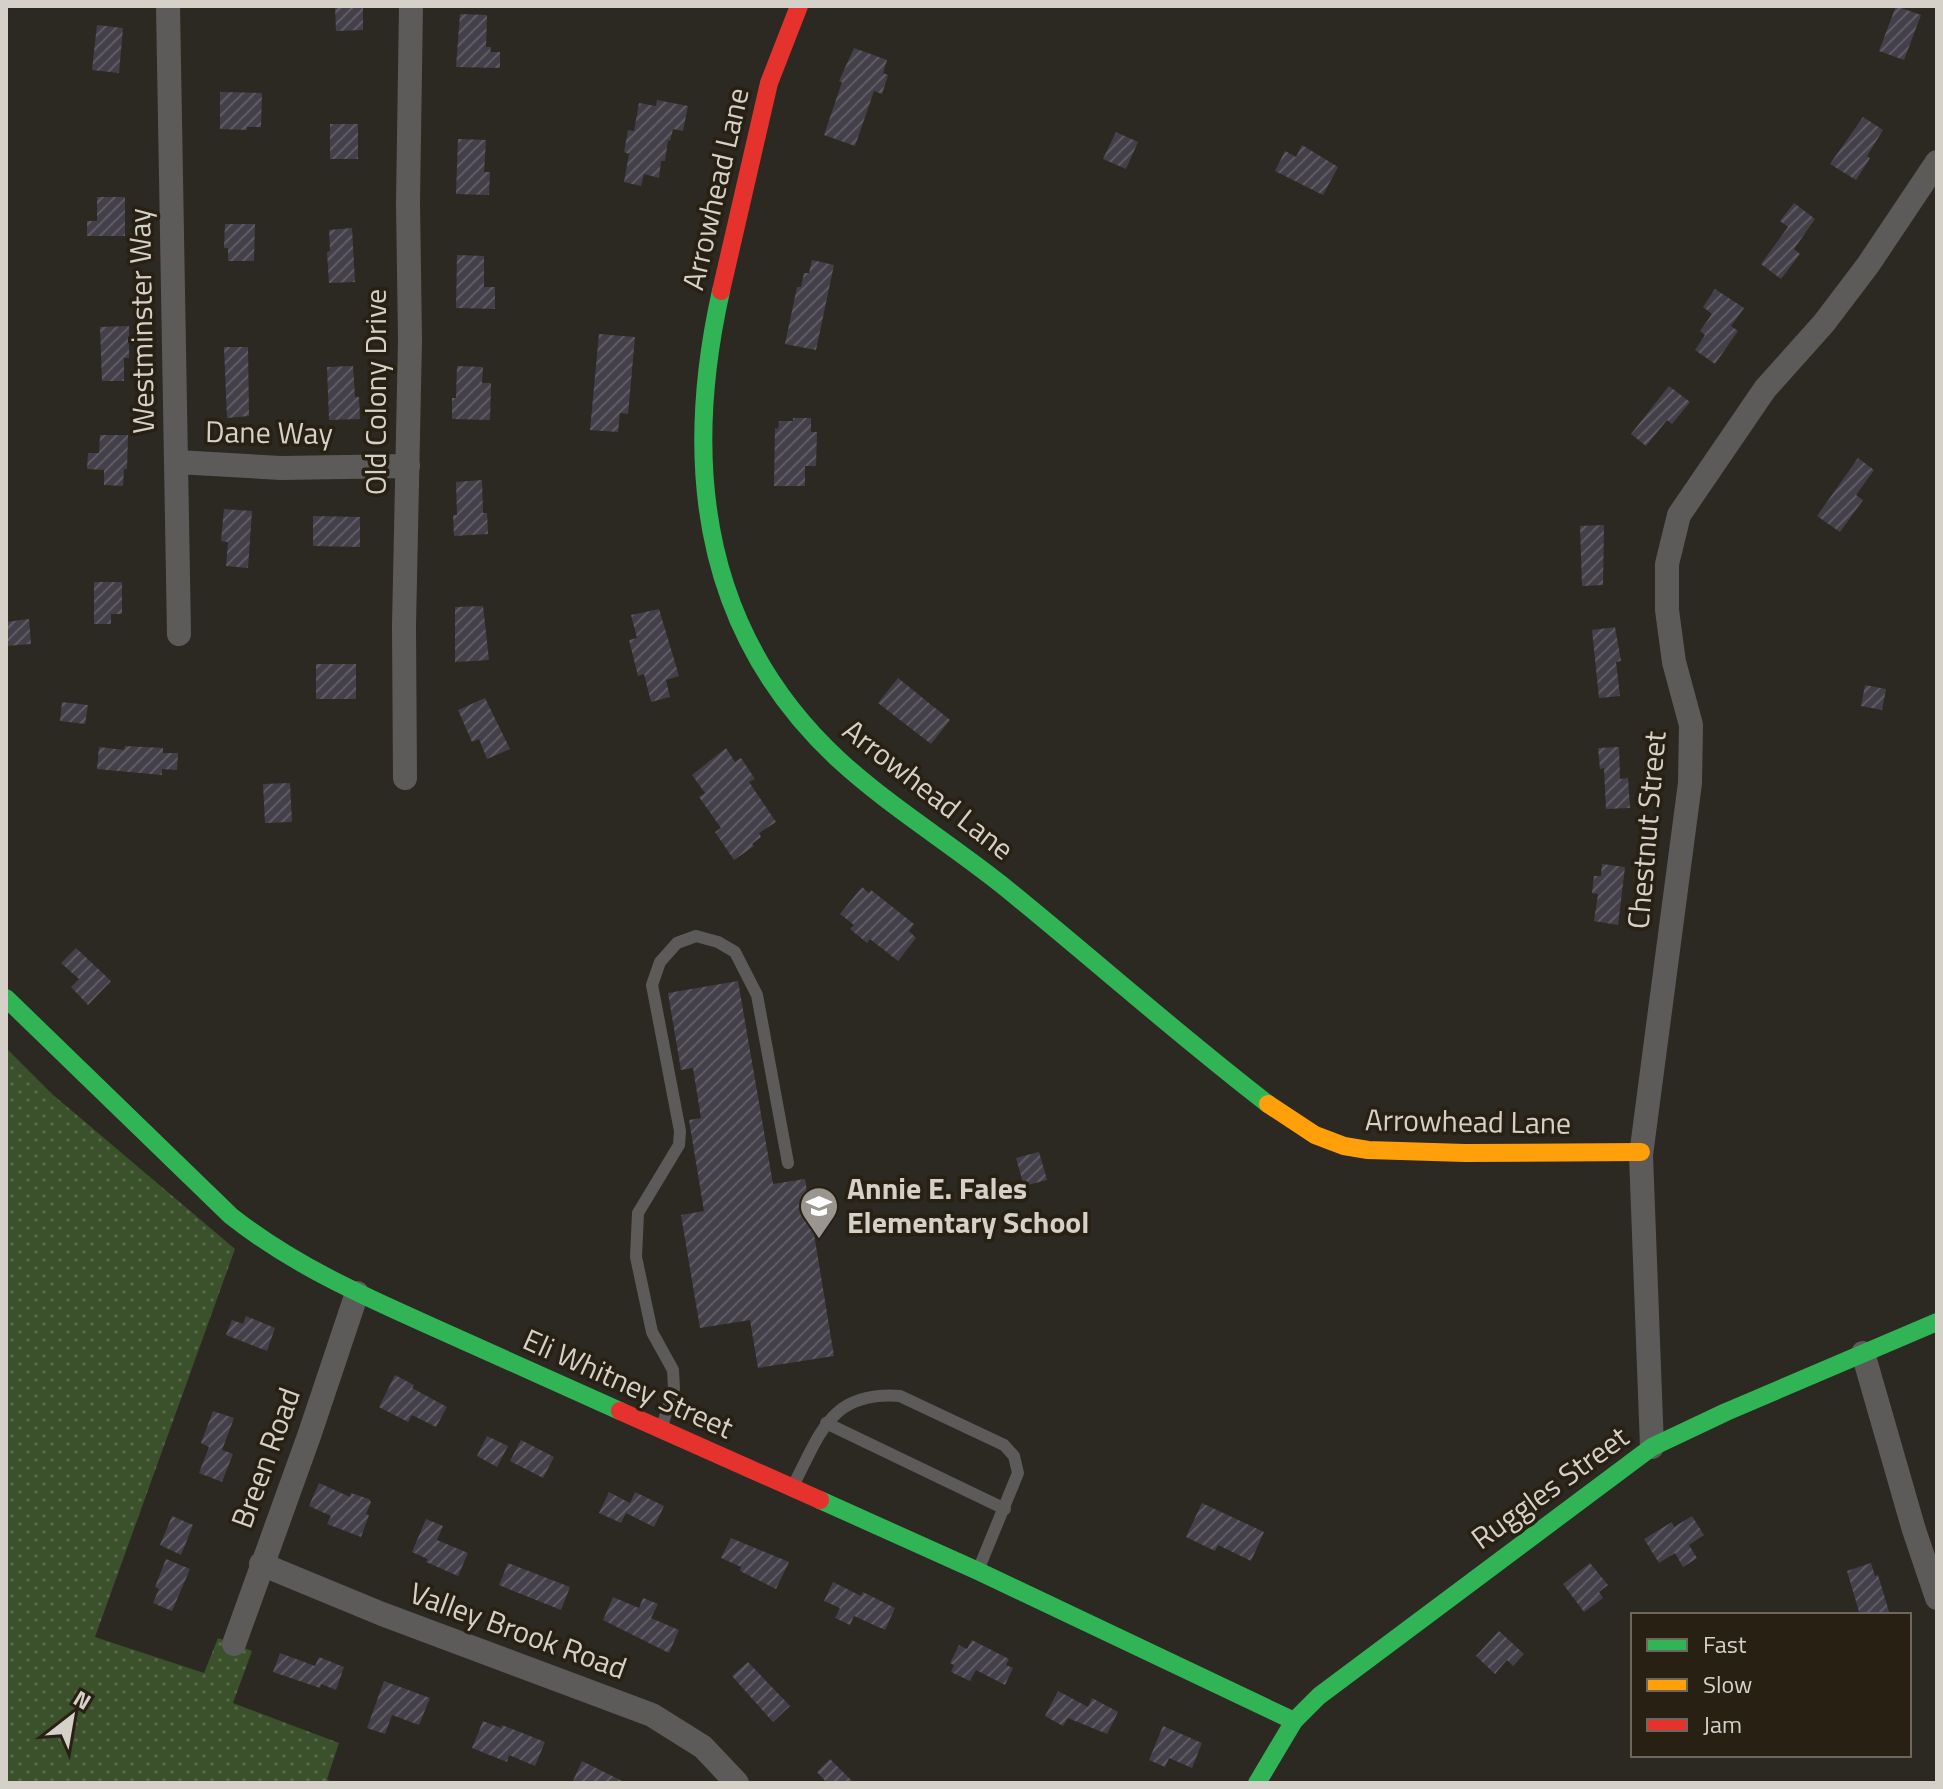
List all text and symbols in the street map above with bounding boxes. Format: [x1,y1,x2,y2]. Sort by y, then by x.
street label: Arrowhead Lane [669,83,761,294]
street label: Westminster Way [116,208,166,434]
street label: Old Colony Drive [352,289,398,495]
street label: Dane Way [205,408,333,456]
street label: Arrowhead Lane [833,708,1024,871]
street label: Chestnut Street [1614,729,1678,931]
street label: Arrowhead Lane [1364,1096,1572,1146]
place label: Annie E. Fales Elementary School [847,1165,1089,1245]
school or university icon: Annie E. Fales Elementary School [798,1185,840,1240]
street label: Eli Whitney Street [516,1316,741,1450]
street label: Breen Road [218,1381,312,1534]
street label: Ruggles Street [1461,1414,1638,1560]
street label: Valley Brook Road [404,1570,633,1691]
legend [1631,1613,1911,1757]
text: Fast [1703,1626,1747,1662]
text: Slow [1703,1666,1752,1702]
north arrow [32,1677,112,1757]
text: N [67,1681,98,1718]
text: Jam [1703,1706,1742,1742]

